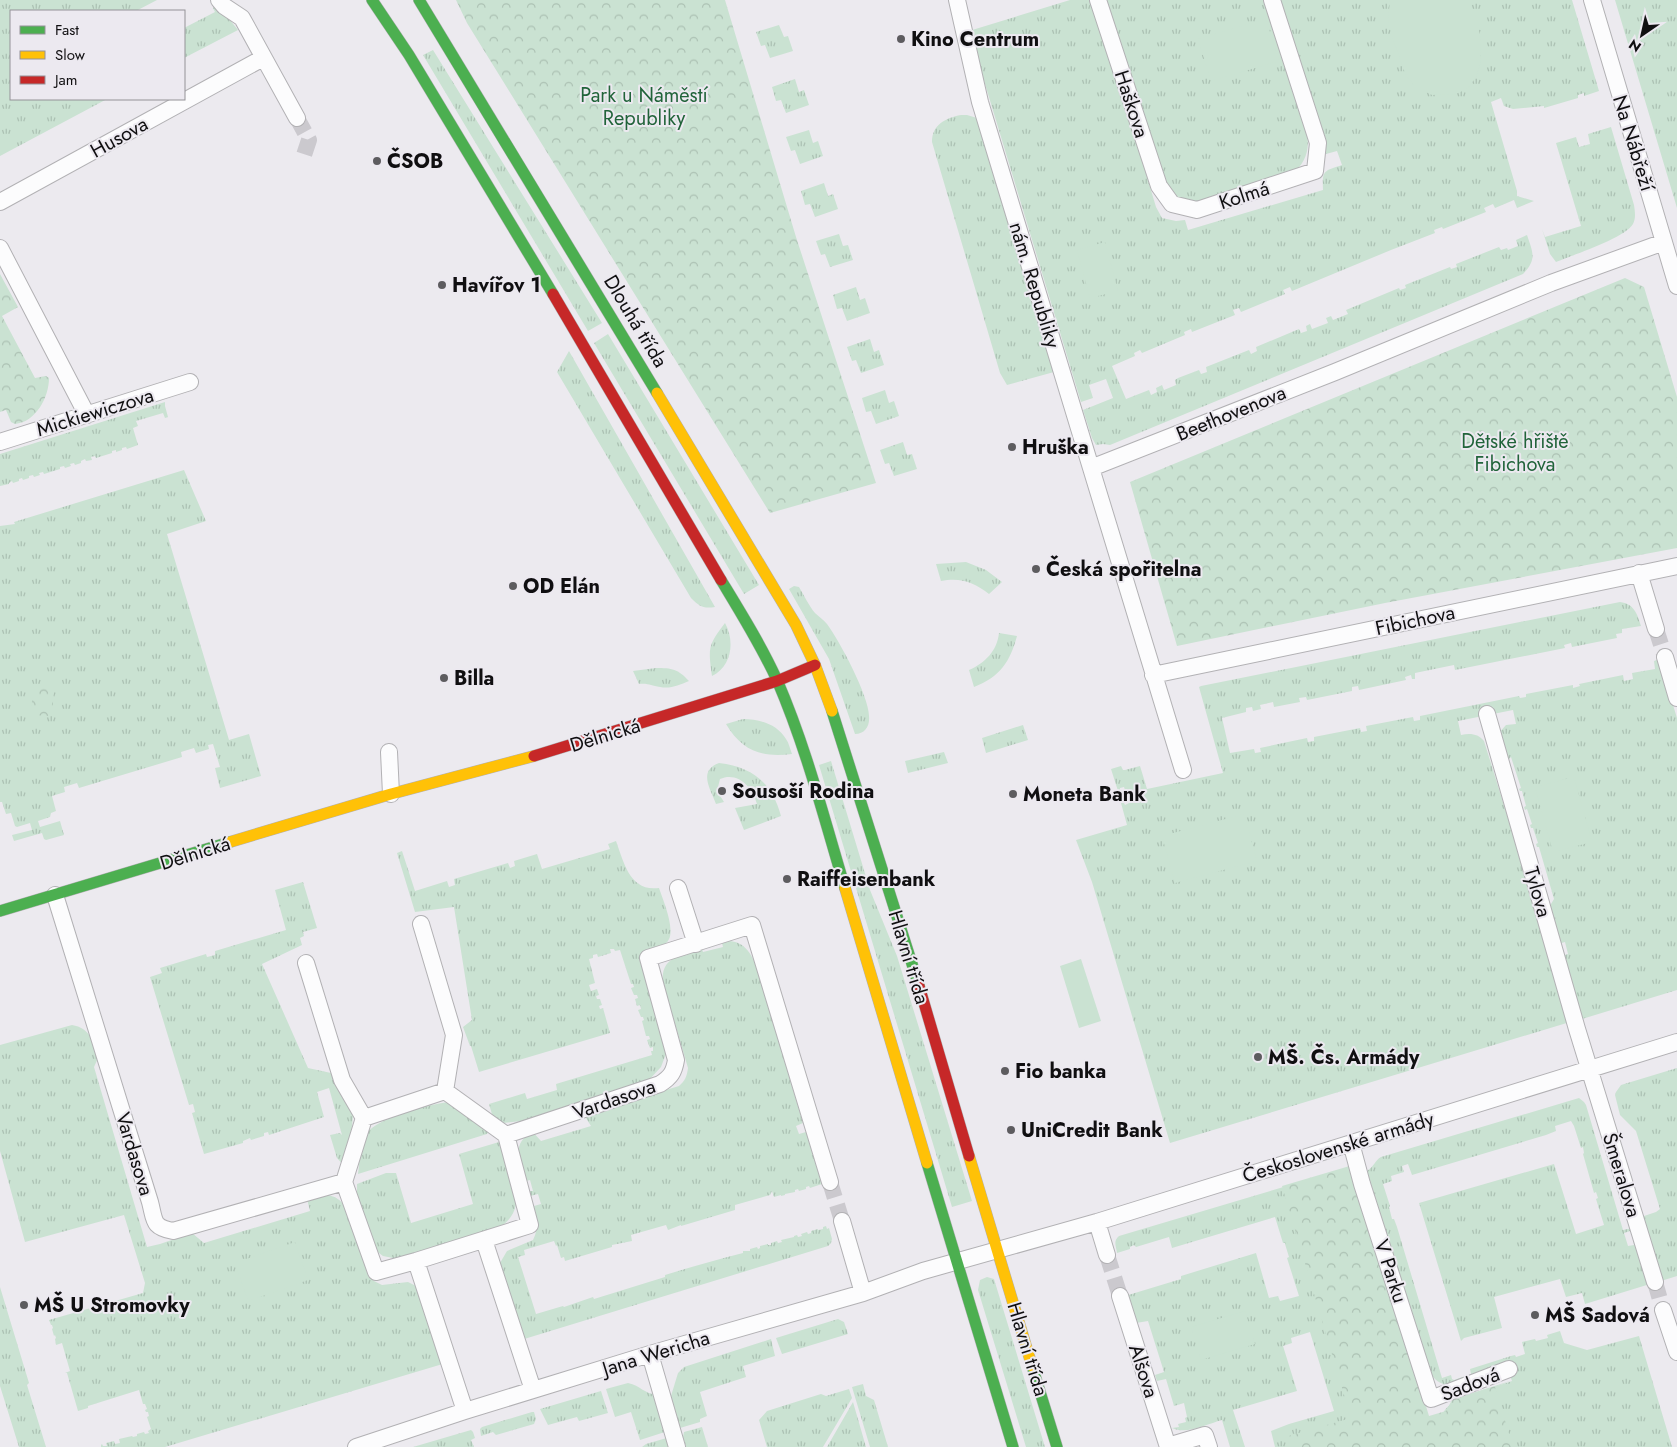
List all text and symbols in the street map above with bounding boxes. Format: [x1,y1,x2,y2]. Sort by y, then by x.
legend [10,10,185,100]
north arrow [1617,10,1667,60]
text: Fast [55,19,79,41]
place label: Kino Centrum [911,25,1039,54]
marker: Kino Centrum [895,33,907,45]
text: N [1625,34,1645,57]
text: Slow [55,44,86,66]
street label: Haškova [1107,67,1156,142]
text: Jam [53,69,78,91]
park label: Park u Náměstí Republiky [580,81,708,133]
street label: Na Nábřeží [1605,92,1662,195]
street label: Husova [85,110,153,165]
place label: ČSOB [387,147,443,176]
marker: ČSOB [371,155,383,167]
street label: Kolmá [1215,174,1273,217]
street label: nám. Republiky [1002,219,1067,352]
street label: Dlouhá třída [596,269,675,373]
place label: Havířov 1 [452,271,541,300]
marker: Havířov 1 [436,279,448,291]
street label: Beethovenova [1172,378,1290,449]
street label: Mickiewiczova [33,381,157,444]
park label: Dětské hřiště Fibichova [1461,427,1569,479]
place label: Hruška [1022,433,1089,462]
marker: Hruška [1006,441,1018,453]
place label: Česká spořitelna [1046,555,1202,584]
marker: Česká spořitelna [1030,563,1042,575]
place label: OD Elán [523,572,600,601]
marker: OD Elán [507,580,519,592]
street label: Fibichova [1373,598,1458,643]
place label: Billa [454,664,494,693]
marker: Billa [438,672,450,684]
street label: Dělnická [566,711,644,760]
place label: Sousoší Rodina [732,777,874,806]
place label: Moneta Bank [1023,780,1146,809]
marker: Sousoší Rodina [716,785,728,797]
marker: Moneta Bank [1007,788,1019,800]
street label: Dělnická [156,829,234,878]
street label: Tylova [1517,864,1559,921]
place label: Raiffeisenbank [797,865,936,894]
marker: Raiffeisenbank [781,873,793,885]
street label: Hlavní třída [881,907,937,1008]
place label: MŠ. Čs. Armády [1268,1043,1420,1072]
marker: MŠ. Čs. Armády [1252,1051,1264,1063]
place label: Fio banka [1015,1057,1106,1086]
marker: Fio banka [999,1065,1011,1077]
street label: Vardasova [569,1072,659,1127]
street label: Československé armády [1239,1104,1438,1190]
street label: Vardasova [108,1109,161,1199]
place label: UniCredit Bank [1021,1116,1163,1145]
marker: UniCredit Bank [1005,1124,1017,1136]
street label: Šmeralova [1595,1129,1648,1221]
street label: V Parku [1367,1236,1414,1307]
place label: MŠ U Stromovky [34,1291,190,1320]
marker: MŠ U Stromovky [18,1299,30,1311]
street label: Hlavní třída [1000,1299,1056,1400]
place label: MŠ Sadová [1545,1301,1650,1330]
marker: MŠ Sadová [1529,1309,1541,1321]
street label: Jana Wericha [596,1323,713,1384]
street label: Alšova [1121,1341,1166,1402]
street label: Sadová [1436,1360,1504,1409]

